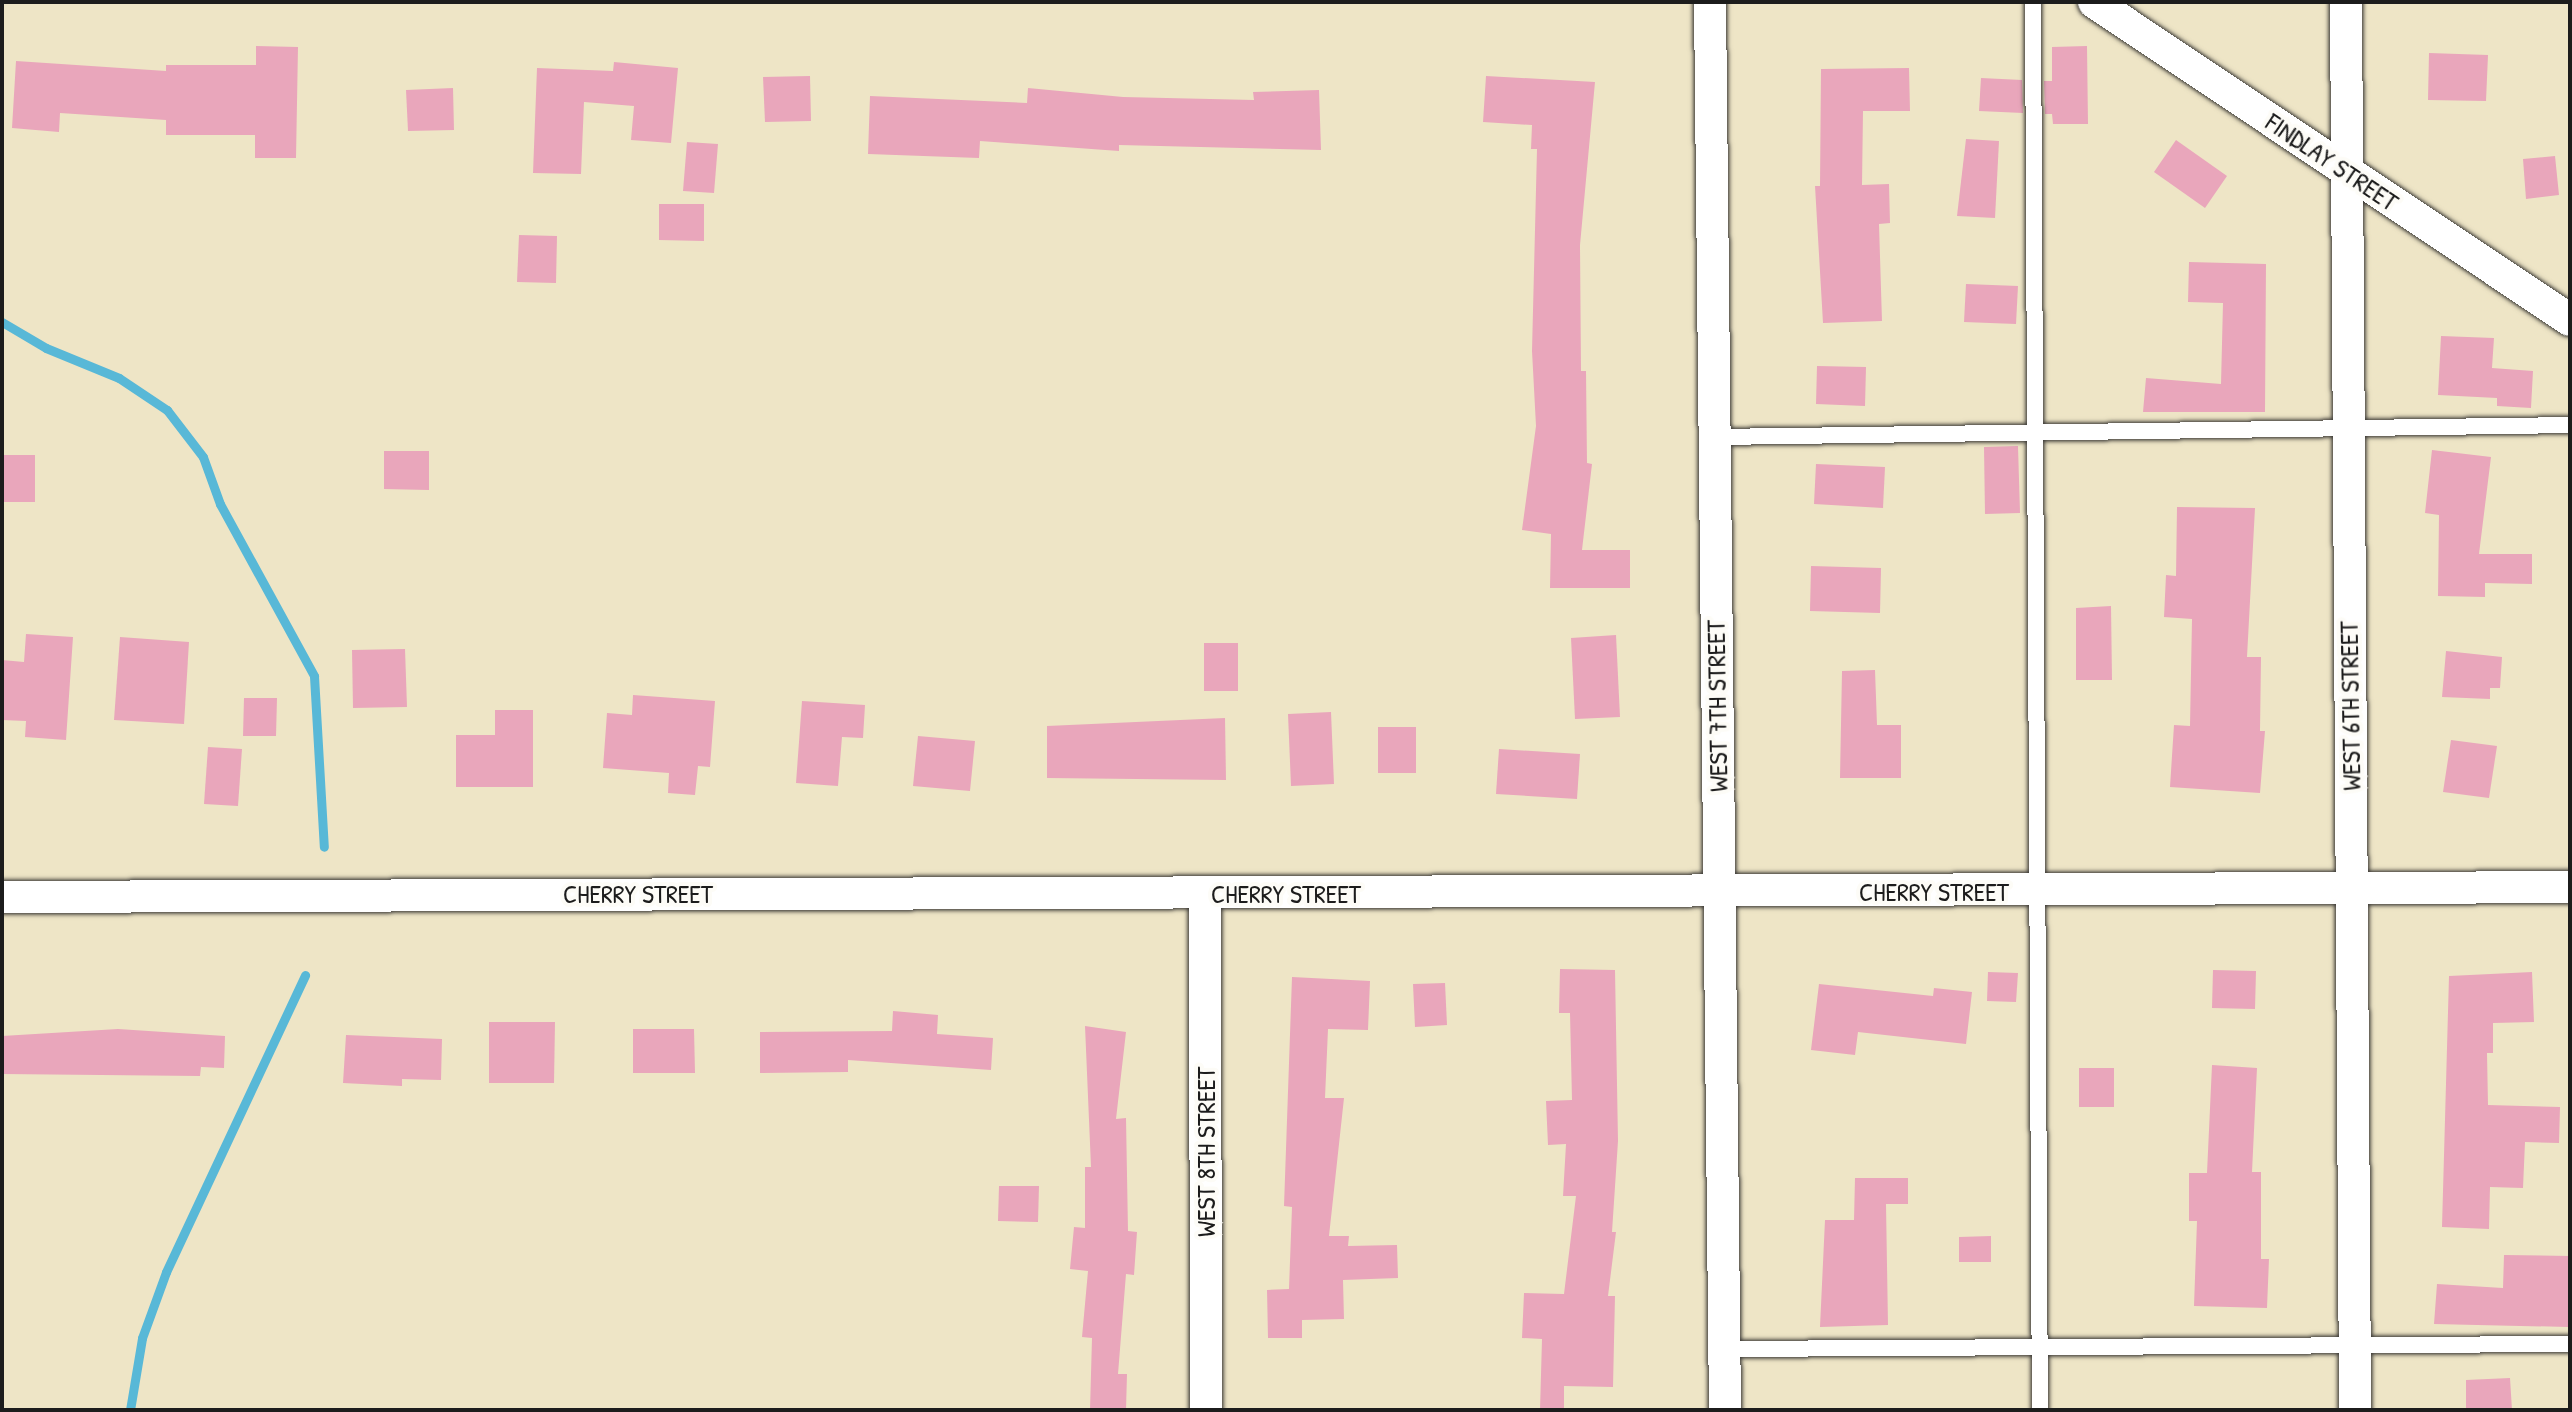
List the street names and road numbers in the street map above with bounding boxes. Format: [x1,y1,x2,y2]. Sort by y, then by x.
street label: FINDLAY STREET [2260,106,2404,218]
street label: WEST 7TH STREET [1700,620,1734,792]
street label: WEST 6TH STREET [2333,621,2367,791]
street label: CHERRY STREET [1859,876,2009,908]
street label: CHERRY STREET [563,878,713,910]
street label: CHERRY STREET [1211,878,1361,910]
street label: WEST 8TH STREET [1190,1067,1222,1237]

